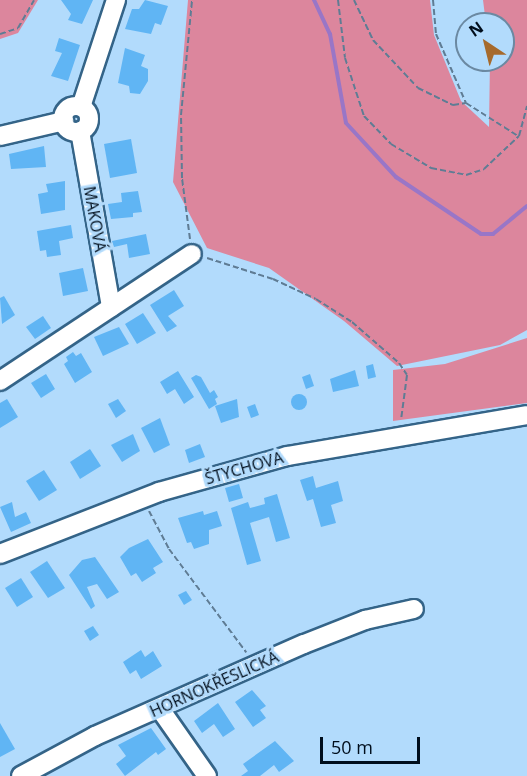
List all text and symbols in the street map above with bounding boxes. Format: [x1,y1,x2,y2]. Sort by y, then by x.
north arrow [455,12,515,72]
text: N [464,16,487,42]
street label: MAKOVÁ [80,185,110,253]
street label: ŠTYCHOVA [203,448,285,488]
street label: HORNOKŘESLICKÁ [147,647,281,721]
scale bar [323,725,424,763]
text: 50 m [331,735,373,759]

